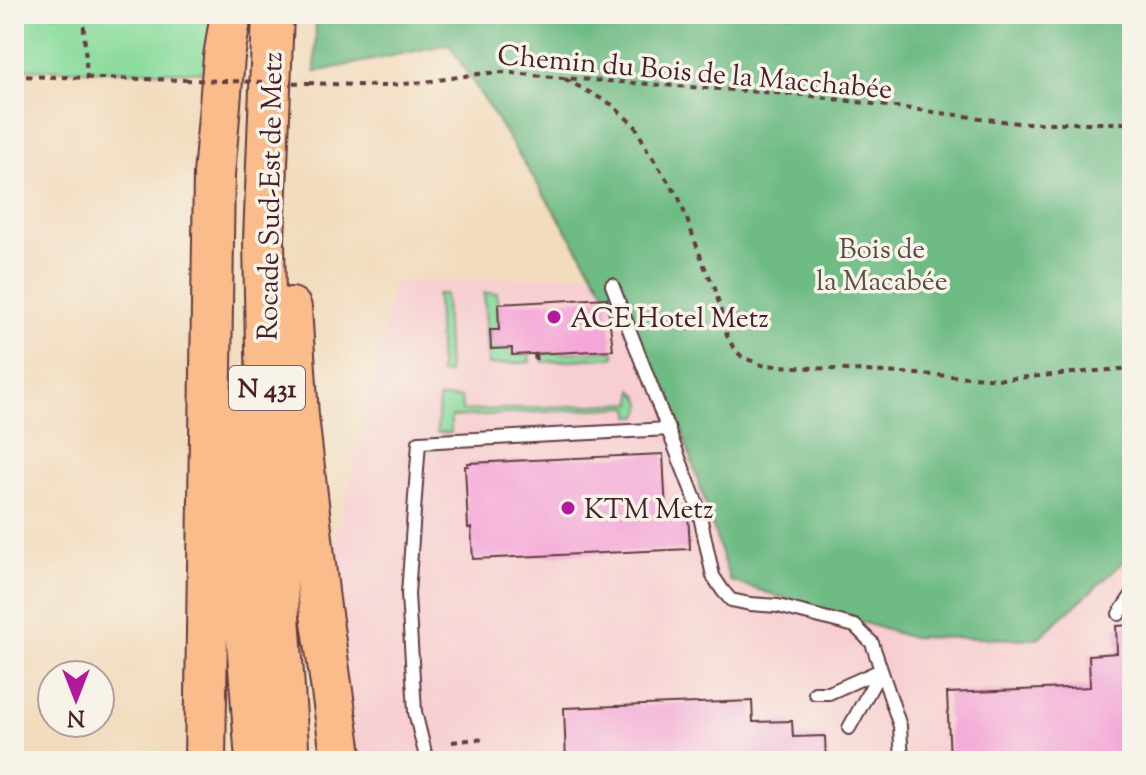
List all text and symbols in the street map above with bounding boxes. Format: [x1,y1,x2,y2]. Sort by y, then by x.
street label: Chemin du Bois de la Macchabée [496,37,894,111]
street label: Rocade Sud-Est de Metz [249,51,295,341]
park label: Bois de la Macabée [816,231,948,303]
place label: ACE Hotel Metz [570,300,769,340]
marker: ACE Hotel Metz [545,308,563,326]
road number: N 431 [229,366,305,410]
place label: KTM Metz [584,491,713,531]
marker: KTM Metz [559,499,577,517]
north arrow [36,659,116,739]
text: N [67,700,85,732]

